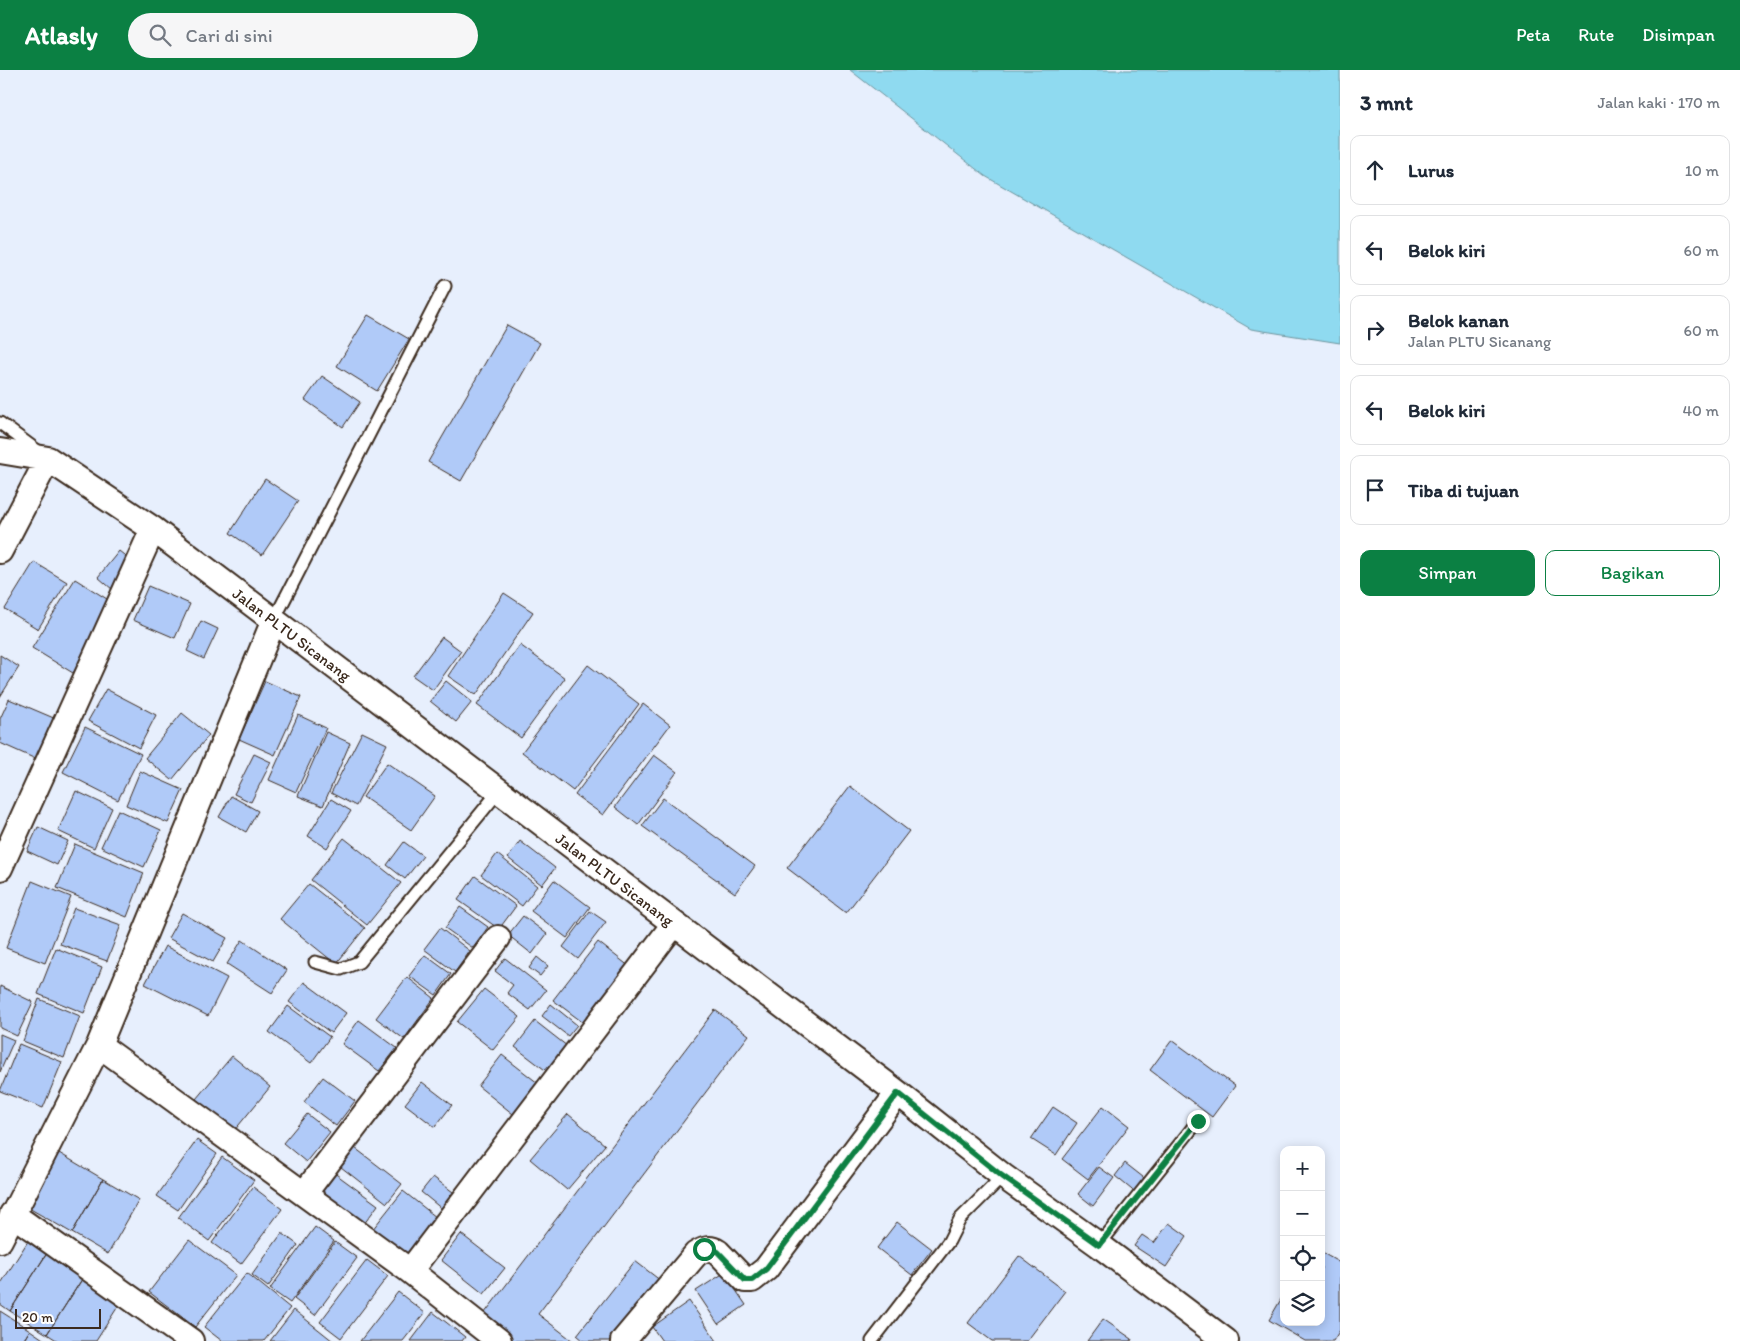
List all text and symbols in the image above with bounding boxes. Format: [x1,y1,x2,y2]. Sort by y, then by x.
search box [128,13,478,58]
text: Atlasly [25,21,98,50]
icon: search [146,21,174,49]
text: Cari di sini [186,24,273,47]
text: Peta [1516,24,1550,46]
text: Rute [1578,24,1614,46]
text: Disimpan [1642,24,1715,46]
text: 3 mnt [1360,90,1413,115]
text: Jalan kaki · 170 m [1597,93,1720,112]
icon: ahead [1361,156,1389,184]
text: Lurus [1408,159,1454,182]
text: 10 m [1685,161,1719,180]
icon: left [1361,236,1389,264]
text: Belok kiri [1408,239,1485,262]
text: 60 m [1684,241,1719,260]
text: Belok kanan [1408,309,1509,332]
icon: right [1361,316,1389,344]
text: 60 m [1684,321,1719,340]
text: Jalan PLTU Sicanang [1408,332,1551,351]
icon: left [1361,396,1389,424]
text: Belok kiri [1408,399,1485,422]
text: 40 m [1682,401,1719,420]
icon: arrive [1361,476,1389,504]
text: Tiba di tujuan [1408,479,1519,502]
button: Simpan [1360,550,1535,596]
button: Bagikan [1545,550,1720,596]
street label: Jalan PLTU Sicanang [229,584,355,686]
street label: Jalan PLTU Sicanang [552,829,678,931]
route end [1187,1110,1210,1133]
map controls [1280,1146,1325,1326]
button: + [1280,1146,1325,1191]
button: − [1280,1191,1325,1236]
button: locate [1280,1236,1325,1281]
route start [693,1238,716,1261]
button: layers [1280,1281,1325,1326]
scale bar [15,1306,101,1329]
text: 20 m [22,1309,53,1326]

